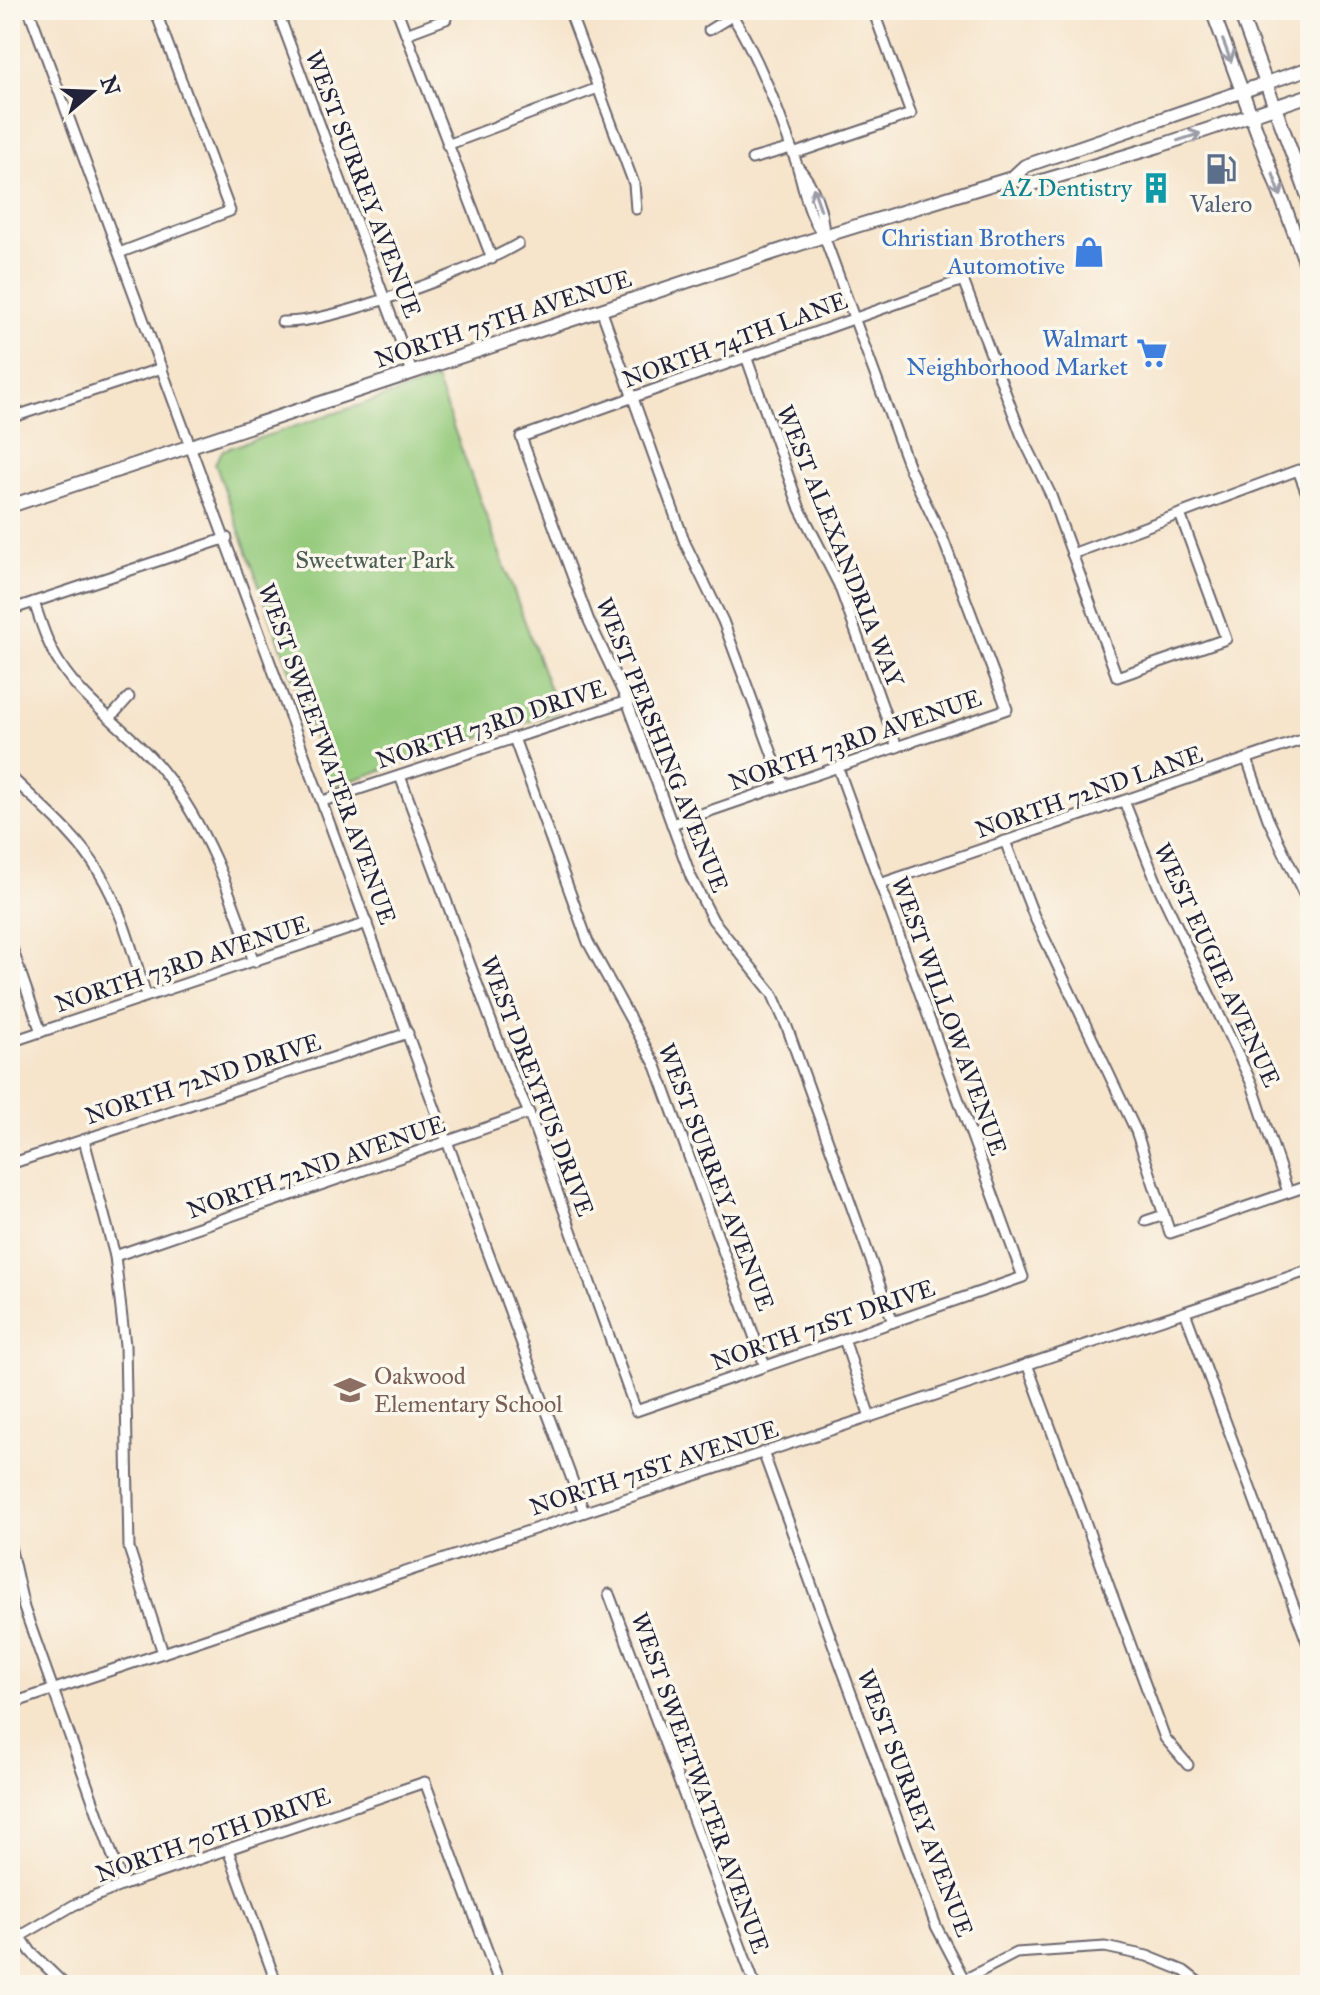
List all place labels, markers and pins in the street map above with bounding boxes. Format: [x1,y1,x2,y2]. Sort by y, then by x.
fuel station icon: Valero [1204,152,1238,186]
building icon: AZ Dentistry [1139,171,1173,205]
place label: AZ Dentistry [1000,173,1133,203]
place label: Valero [1189,189,1252,219]
place label: Christian Brothers Automotive [881,223,1065,281]
shop icon: Christian Brothers Automotive [1072,235,1106,269]
place label: Walmart Neighborhood Market [906,324,1129,382]
supermarket icon: Walmart Neighborhood Market [1135,336,1169,370]
place label: Oakwood Elementary School [374,1361,563,1419]
school or university icon: Oakwood Elementary School [333,1373,367,1407]

